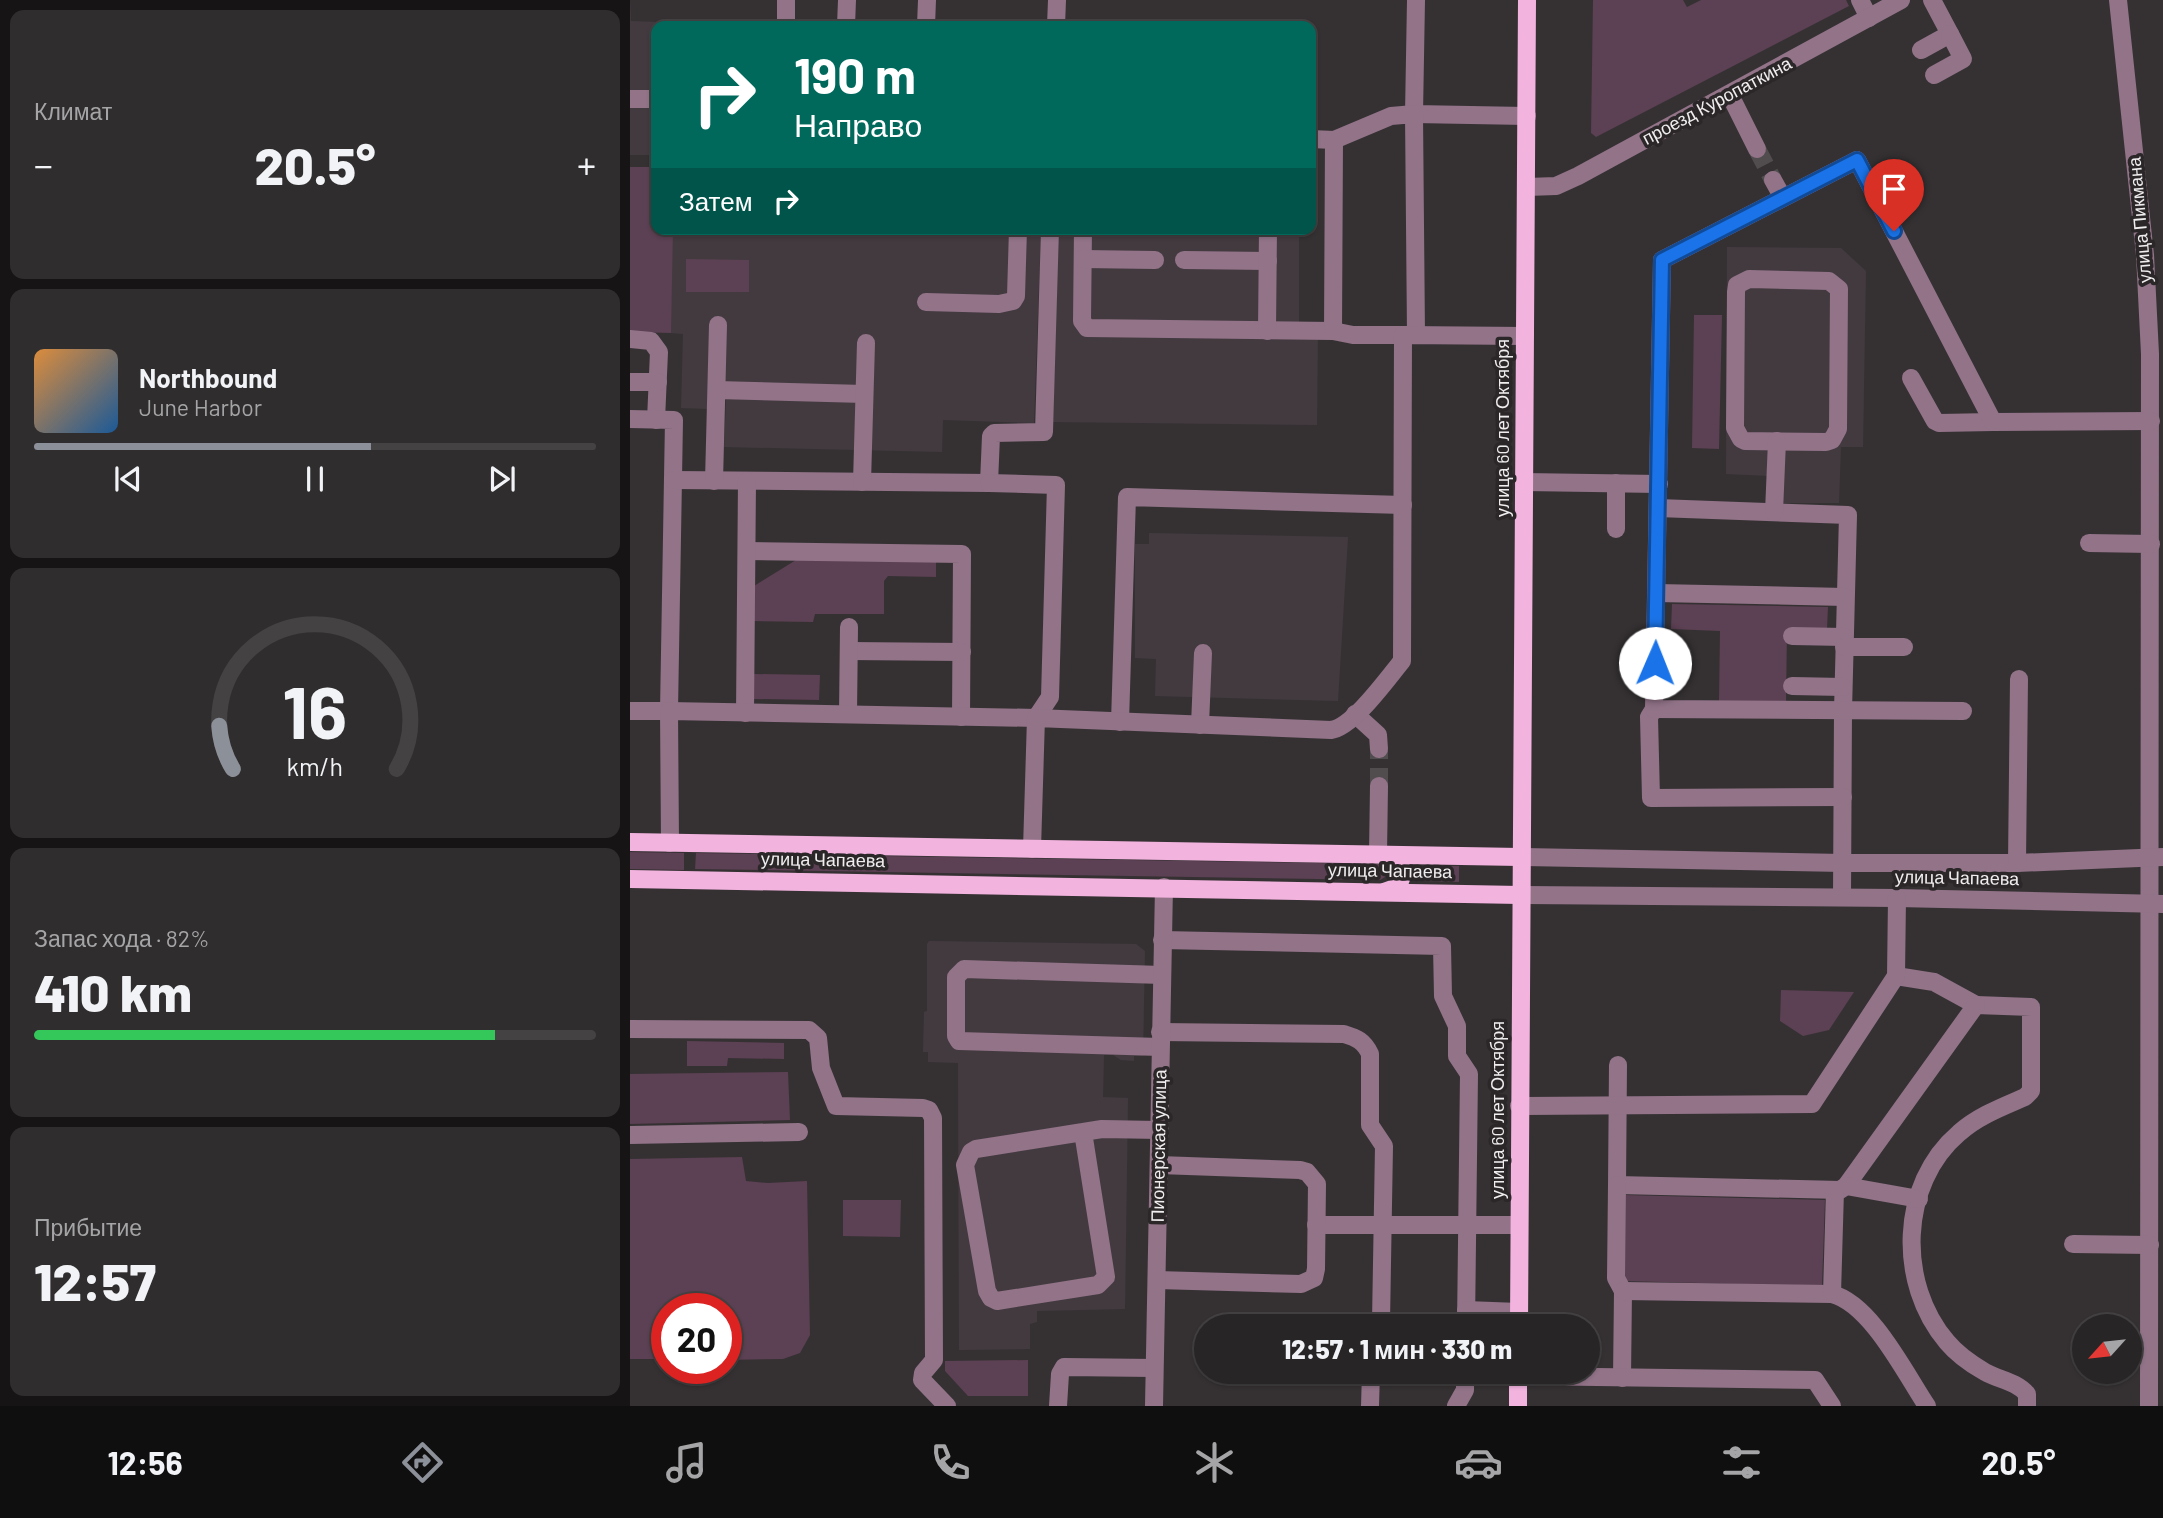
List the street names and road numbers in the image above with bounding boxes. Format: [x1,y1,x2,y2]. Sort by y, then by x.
street label: проезд Куропаткина [1638,51,1796,149]
street label: улица Пикмана [2122,155,2155,284]
street label: улица 60 лет Октября [1491,339,1513,517]
street label: улица Чапаева [761,847,886,871]
street label: улица Чапаева [1328,858,1453,882]
street label: улица Чапаева [1895,865,2020,889]
street label: улица 60 лет Октября [1486,1021,1508,1199]
street label: Пионерская улица [1146,1068,1170,1223]

